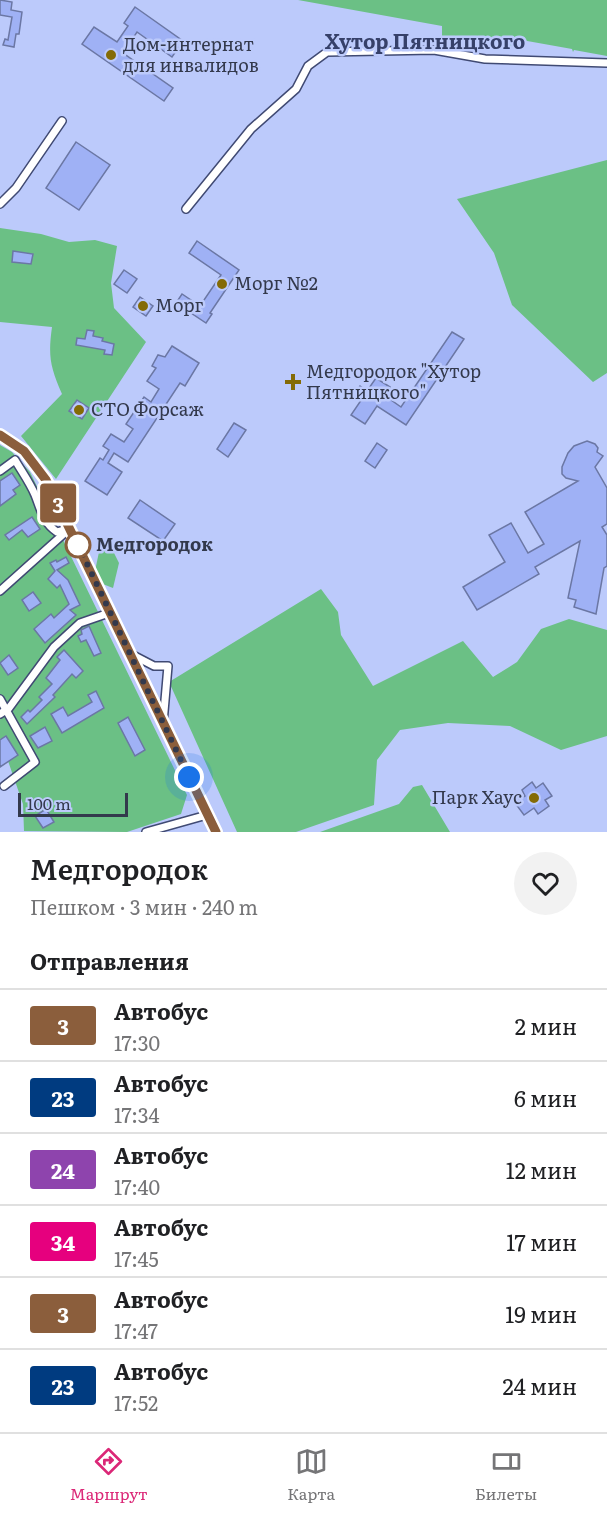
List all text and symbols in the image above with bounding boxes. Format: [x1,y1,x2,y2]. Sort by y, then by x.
district label: Хутор Пятницкого [325,25,525,55]
place label: Дом-интернат для инвалидов [123,30,259,78]
marker: Дом-интернат для инвалидов [104,48,118,62]
place label: Морг №2 [234,269,318,296]
marker: Морг №2 [215,277,229,291]
place label: Морг [155,291,204,318]
marker: Морг [136,299,150,313]
place label: Медгородок "Хутор Пятницкого" [306,357,481,405]
marker: Медгородок "Хутор Пятницкого" [284,373,302,391]
place label: СТО Форсаж [91,395,204,422]
marker: СТО Форсаж [72,403,86,417]
line badge: 3 [38,484,78,522]
text: 3 [52,488,64,519]
place label: Медгородок [96,530,213,557]
marker: Медгородок [65,532,91,558]
your location [174,762,204,792]
place label: Парк Хаус [431,783,522,810]
scale bar [18,790,128,818]
text: 100 m [27,791,71,815]
marker: Парк Хаус [527,791,541,805]
text: Медгородок [30,847,208,889]
button: heart [514,852,577,915]
text: Пешком · 3 мин · 240 m [30,891,258,921]
text: Отправления [30,944,189,977]
text: Автобус [114,994,208,1027]
text: 2 мин [515,1009,577,1042]
text: 3 [57,1010,69,1041]
text: 17:30 [114,1027,160,1057]
text: Автобус [114,1066,208,1099]
text: 6 мин [514,1081,577,1114]
text: 23 [52,1082,75,1113]
text: 17:34 [114,1099,160,1129]
text: Автобус [114,1138,208,1171]
text: 12 мин [506,1153,577,1186]
text: 24 [51,1154,75,1185]
text: 17:40 [114,1171,160,1201]
text: Автобус [114,1210,208,1243]
text: 17 мин [506,1225,577,1258]
text: 34 [51,1226,75,1257]
text: 17:45 [114,1243,159,1273]
text: Автобус [114,1282,208,1315]
text: 19 мин [505,1297,577,1330]
text: 3 [57,1298,69,1329]
text: 17:47 [114,1315,158,1345]
text: Автобус [114,1354,208,1387]
text: 24 мин [503,1369,577,1402]
text: 23 [52,1370,75,1401]
text: 17:52 [114,1387,158,1417]
tab: Маршрут [70,1445,148,1505]
tab: Карта [287,1445,335,1505]
tab: Билеты [475,1445,537,1505]

